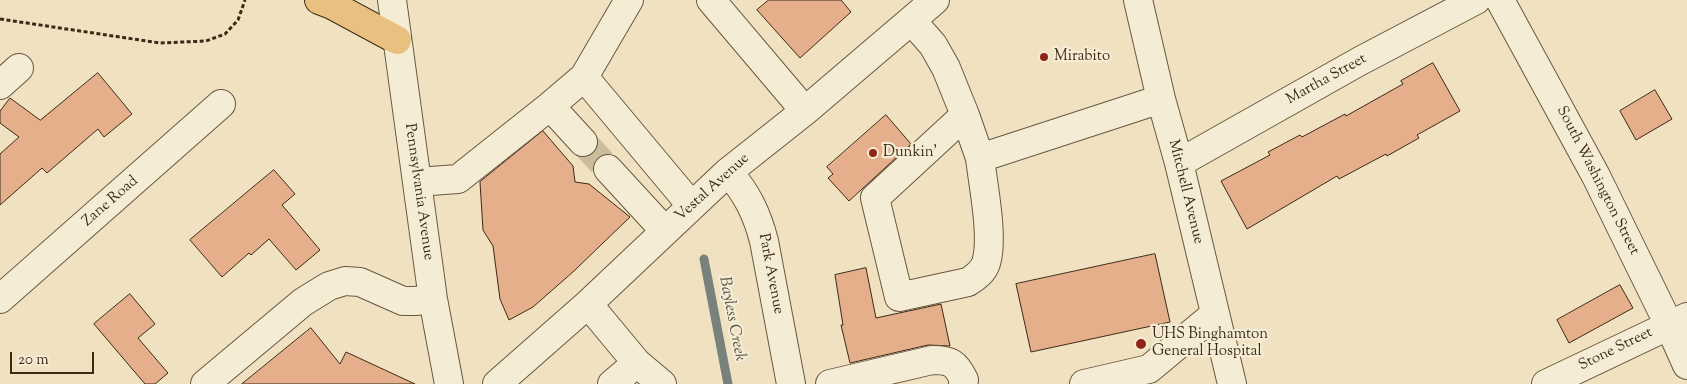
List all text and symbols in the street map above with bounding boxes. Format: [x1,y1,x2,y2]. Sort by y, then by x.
place label: Mirabito [1054,48,1110,66]
marker: Mirabito [1038,51,1050,63]
street label: Martha Street [1284,51,1370,109]
street label: South Washington Street [1552,104,1642,258]
street label: Pennsylvania Avenue [399,122,437,262]
street label: Mitchell Avenue [1163,138,1207,246]
place label: Dunkin' [883,144,937,162]
marker: Dunkin' [867,147,879,159]
street label: Vestal Avenue [672,150,754,226]
street label: Zane Road [79,173,143,231]
street label: Park Avenue [753,232,787,316]
water label: Bayless Creek [713,275,749,363]
street label: Stone Street [1576,324,1656,376]
place label: UHS Binghamton General Hospital [1152,326,1268,361]
marker: UHS Binghamton General Hospital [1134,337,1148,351]
scale bar [12,342,96,374]
text: 20 m [18,350,49,371]

